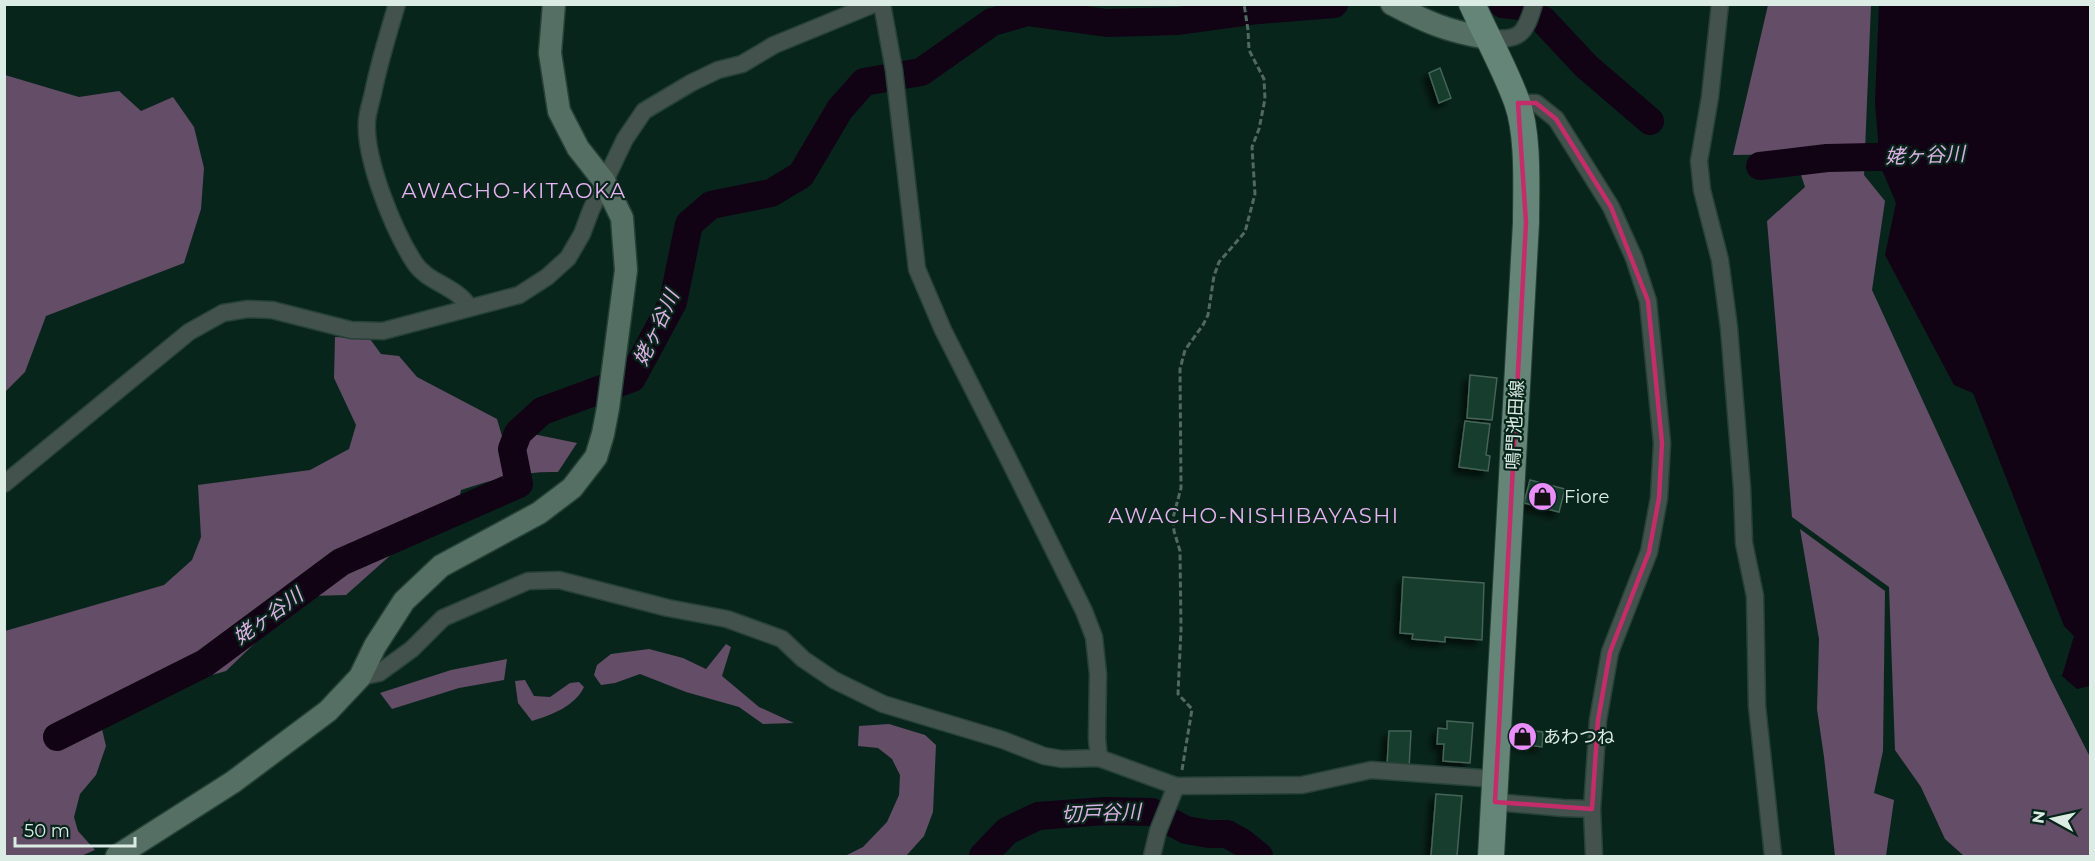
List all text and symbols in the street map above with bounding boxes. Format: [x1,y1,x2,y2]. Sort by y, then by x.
water label: 姥ヶ谷川 [1885,142,1967,168]
district label: AWACHO-KITAOKA [402,178,626,203]
water label: 姥ヶ谷川 [628,285,685,369]
street label: 鳴門池田線 [1502,379,1528,471]
shop icon: Fiore [1527,481,1559,513]
place label: Fiore [1564,486,1610,508]
district label: AWACHO-NISHIBAYASHI [1108,503,1400,528]
water label: 姥ヶ谷川 [229,582,309,649]
shop icon: あわつね [1506,721,1538,753]
place label: あわつね [1543,726,1615,748]
north arrow [2023,789,2083,849]
water label: 切戸谷川 [1061,800,1143,826]
text: N [2028,809,2049,825]
scale bar [15,810,135,848]
text: 50 m [24,820,70,842]

